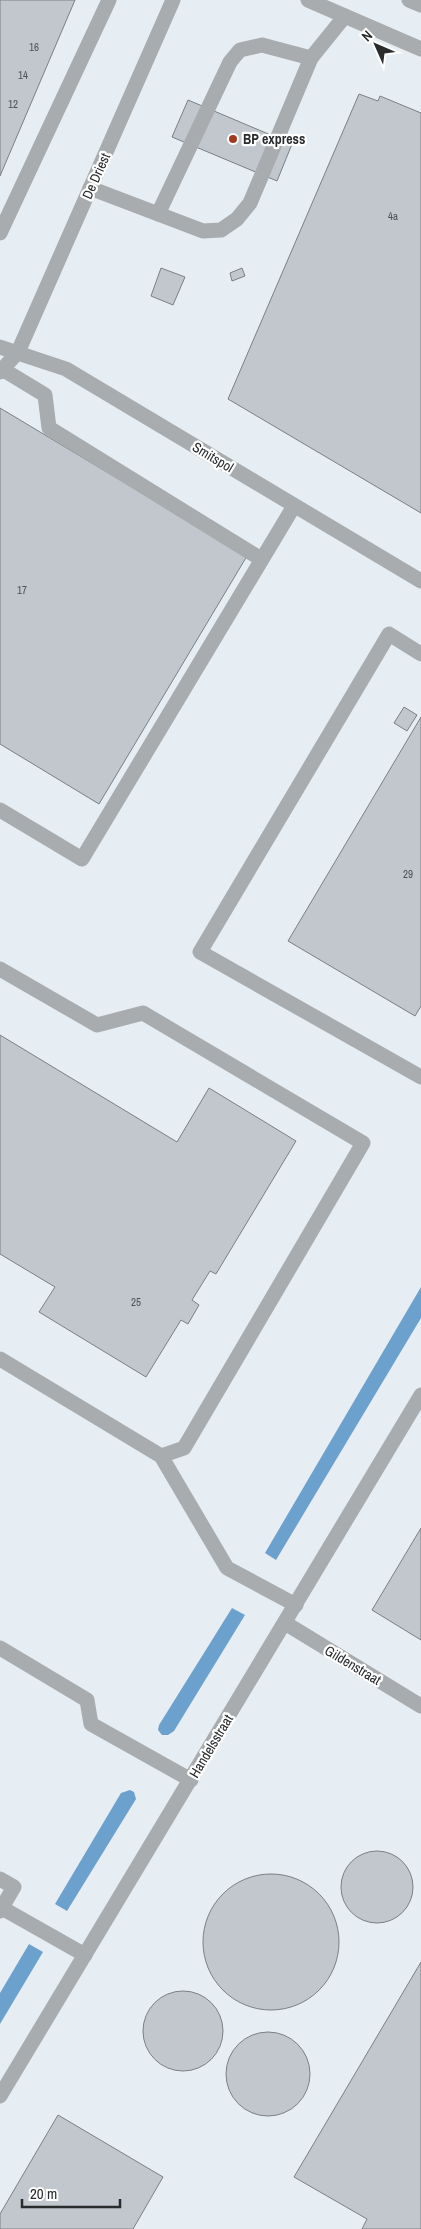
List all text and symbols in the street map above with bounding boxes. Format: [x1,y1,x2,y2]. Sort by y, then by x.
north arrow [351,20,401,70]
text: N [358,27,376,45]
house number: 16 [29,40,39,54]
house number: 14 [18,68,28,82]
house number: 12 [8,97,18,111]
place label: BP express [243,130,305,148]
marker: BP express [227,133,239,145]
street label: De Driest [78,150,114,202]
house number: 4a [388,209,398,223]
street label: Smitspol [189,438,237,476]
house number: 17 [17,583,27,597]
house number: 29 [403,867,413,881]
house number: 25 [131,1295,141,1309]
street label: Gildenstraat [322,1641,384,1689]
street label: Handelsstraat [185,1711,237,1781]
scale bar [22,2176,120,2208]
text: 20 m [30,2183,57,2204]

